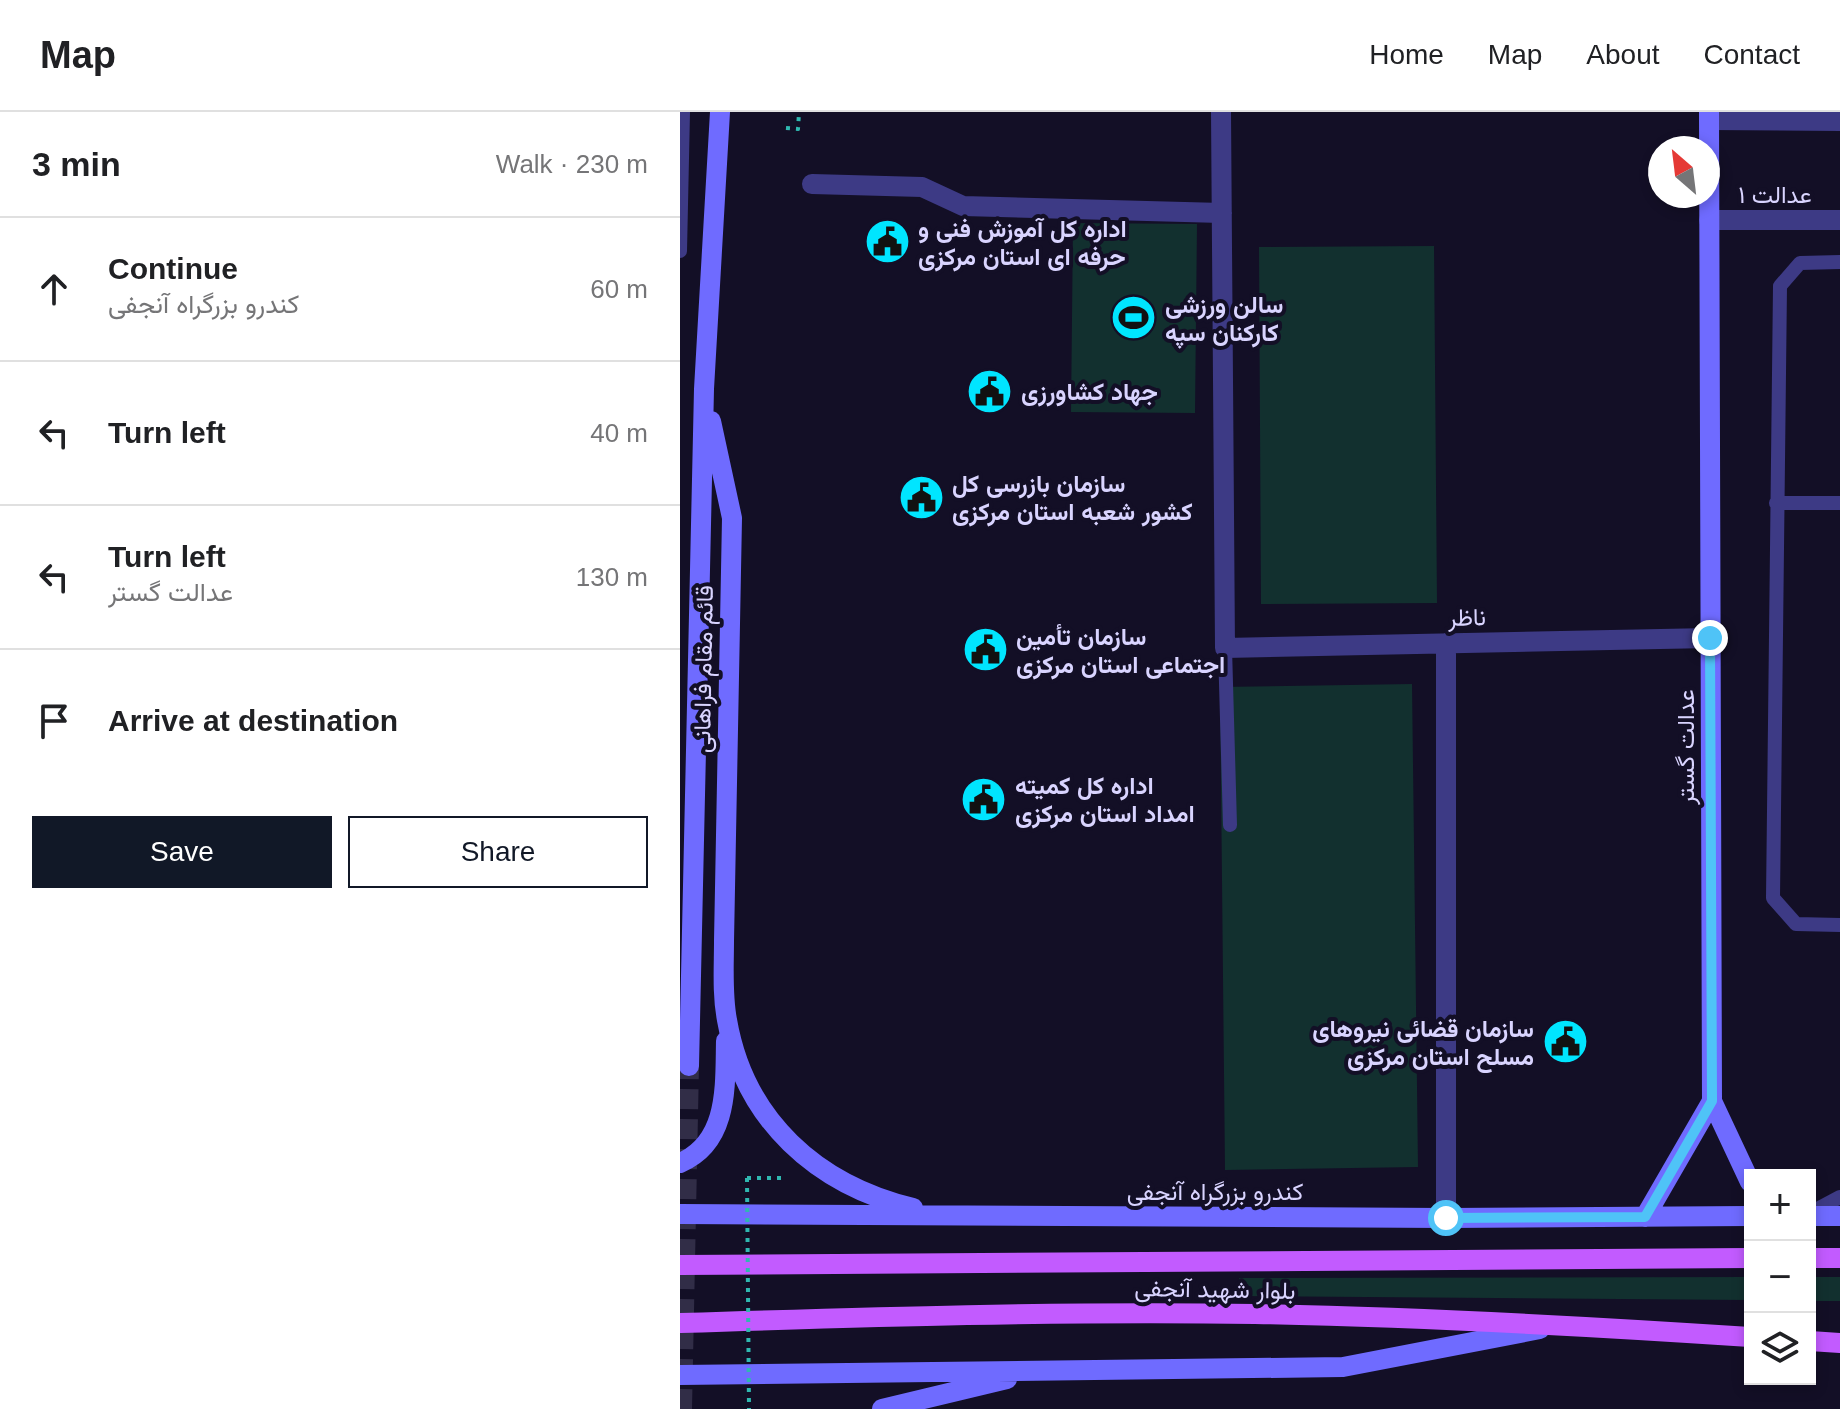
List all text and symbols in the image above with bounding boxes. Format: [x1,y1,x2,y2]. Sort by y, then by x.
text: Map [40,34,116,76]
text: Home [1369,39,1444,70]
text: Map [1488,39,1542,70]
text: About [1586,39,1660,70]
text: Contact [1704,39,1800,70]
north arrow [1648,136,1720,208]
text: 3 min [32,145,121,183]
text: Walk · 230 m [496,149,648,179]
street label: عدالت ۱ [1738,181,1812,208]
place label: اداره کل آموزش فنی و حرفه ای استان مرکزی [918,215,1127,272]
public building icon: اداره کل آموزش فنی و حرفه ای استان مرکزی [863,218,911,266]
text: Continue [108,252,238,285]
icon: ahead [32,267,76,311]
text: 60 m [590,274,648,304]
text: کندرو بزرگراه آنجفی [108,289,299,319]
place label: سالن ورزشی کارکنان سپه [1165,291,1283,349]
sports icon: سالن ورزشی کارکنان سپه [1110,294,1158,342]
public building icon: جهاد کشاورزی [966,367,1014,415]
place label: جهاد کشاورزی [1021,378,1158,407]
icon: left [32,411,76,455]
text: Turn left [108,416,226,449]
text: 40 m [590,418,648,448]
place label: سازمان بازرسی کل کشور شعبه استان مرکزی [952,470,1193,527]
public building icon: سازمان بازرسی کل کشور شعبه استان مرکزی [897,473,945,521]
text: Turn left [108,540,226,573]
icon: left [32,555,76,599]
text: 130 m [576,562,648,592]
text: عدالت گستر [108,577,233,607]
street label: قائم مقام فراهانی [688,585,721,753]
street label: ناظر [1447,603,1486,633]
route end [1692,620,1728,656]
place label: سازمان تأمین اجتماعی استان مرکزی [1016,623,1225,680]
public building icon: سازمان تأمین اجتماعی استان مرکزی [961,626,1009,674]
street label: عدالت گستر [1672,689,1701,806]
icon: arrive [32,699,76,743]
text: Arrive at destination [108,704,398,737]
place label: اداره کل کمیته امداد استان مرکزی [1015,772,1195,829]
public building icon: اداره کل کمیته امداد استان مرکزی [960,775,1008,823]
button: Save [32,816,332,888]
button: Share [348,816,648,888]
place label: سازمان قضائی نیروهای مسلح استان مرکزی [1312,1015,1534,1074]
public building icon: سازمان قضائی نیروهای مسلح استان مرکزی [1541,1018,1589,1066]
map controls [1744,1169,1816,1385]
button: + [1744,1169,1816,1241]
street label: کندرو بزرگراه آنجفی [1127,1178,1303,1207]
route start [1428,1200,1464,1236]
button: − [1744,1241,1816,1313]
street label: بلوار شهید آنجفی [1134,1274,1296,1306]
button: layers [1744,1313,1816,1385]

